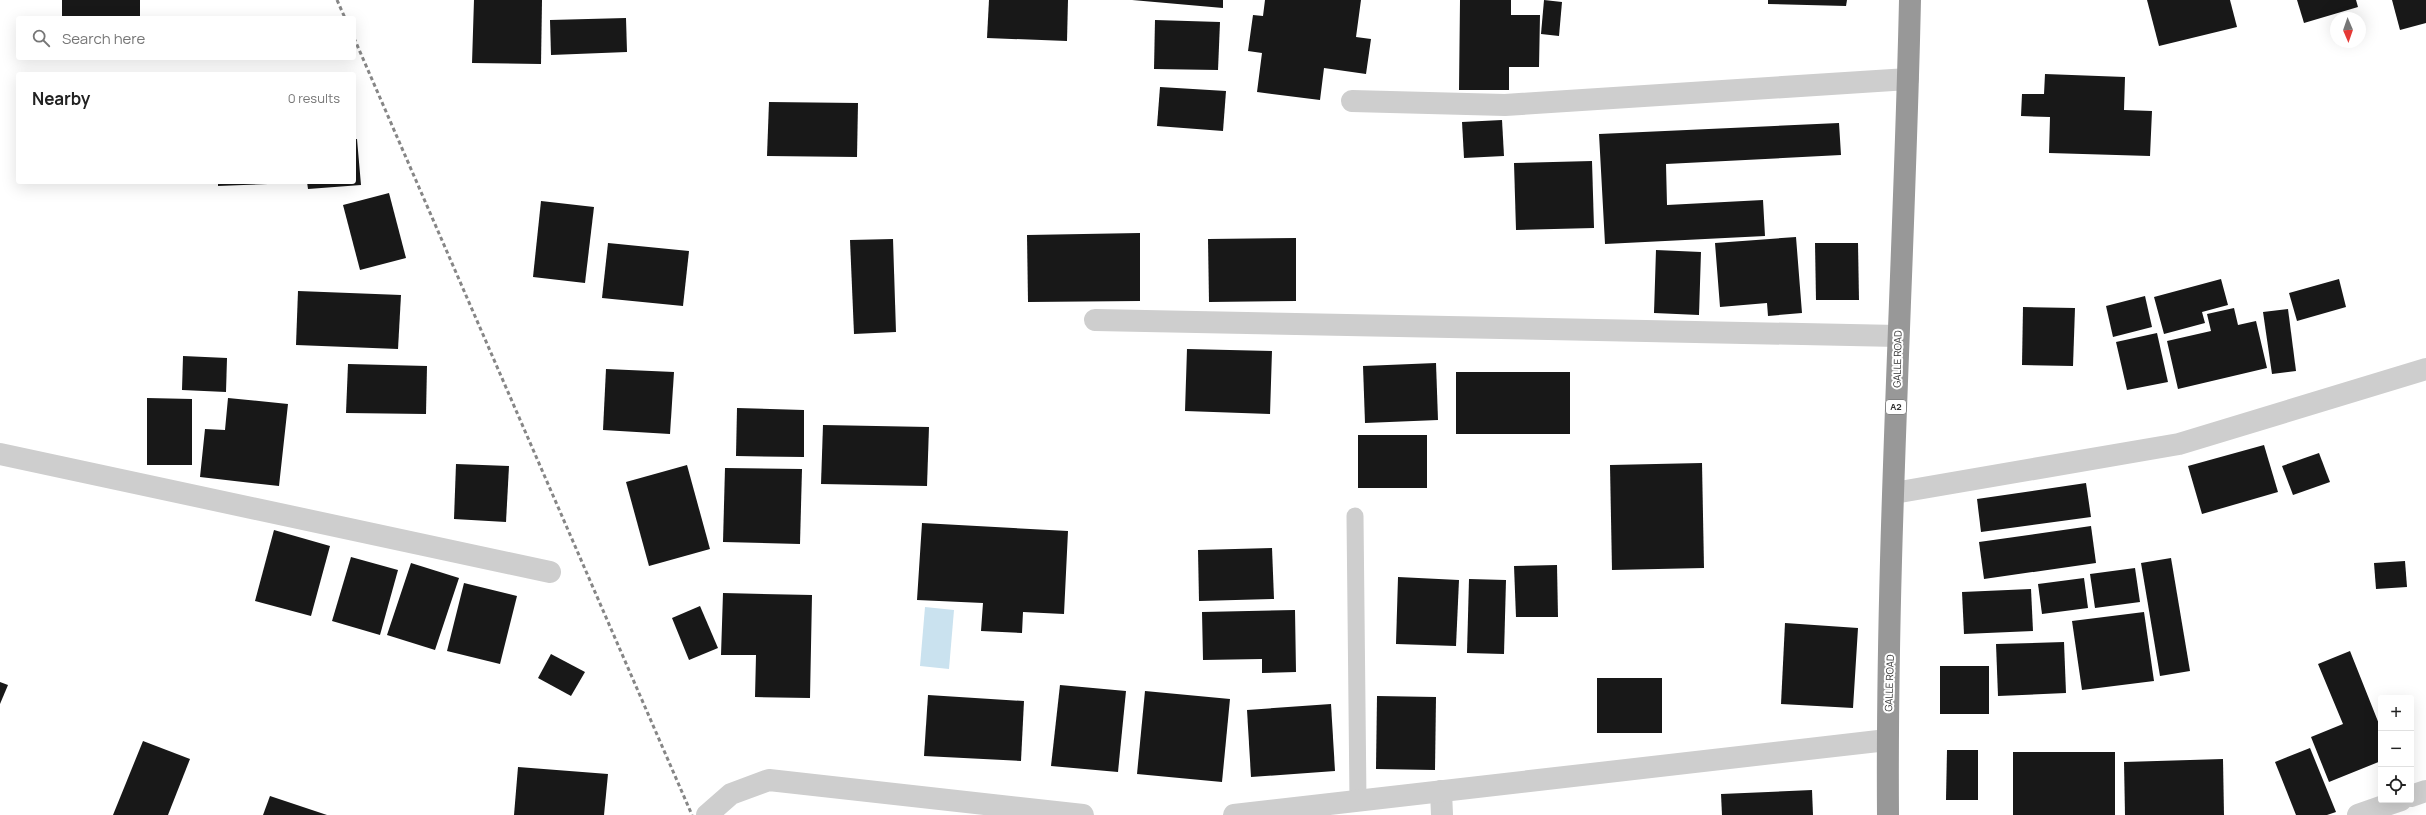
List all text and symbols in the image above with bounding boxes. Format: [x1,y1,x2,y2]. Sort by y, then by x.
north arrow [2330,12,2366,48]
search box [16,16,356,60]
icon: search [30,27,52,49]
text: Search here [62,28,145,49]
text: Nearby [32,87,90,110]
text: 0 results [288,89,340,107]
street label: GALLE ROAD [1889,330,1905,388]
road number: A2 [1886,400,1906,414]
street label: GALLE ROAD [1881,654,1897,712]
map controls [2378,695,2414,803]
button: + [2378,695,2414,731]
button: − [2378,731,2414,767]
button: locate [2378,767,2414,803]

